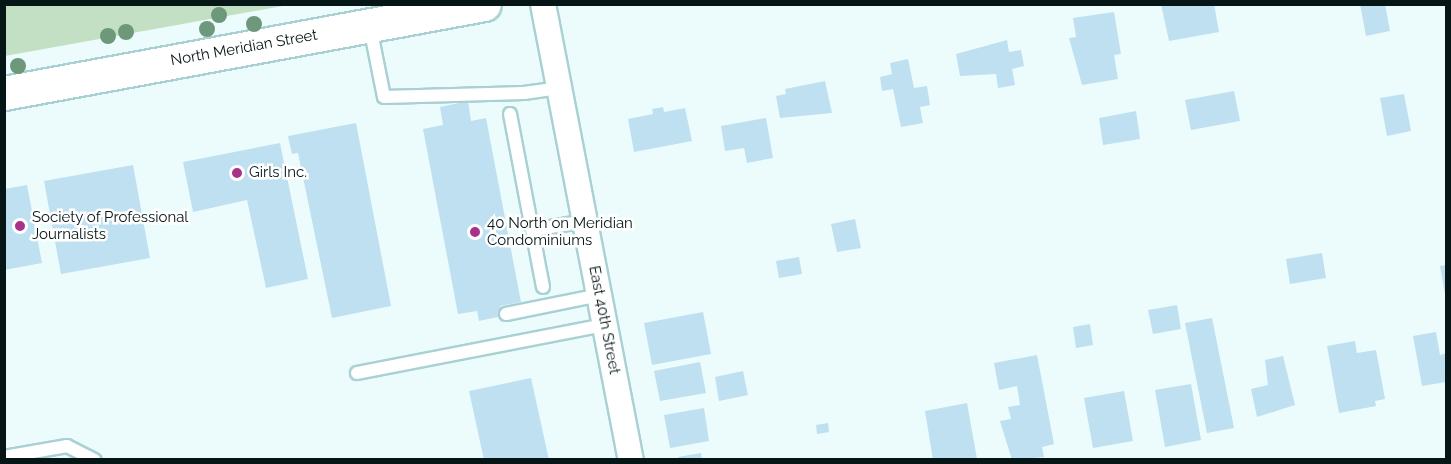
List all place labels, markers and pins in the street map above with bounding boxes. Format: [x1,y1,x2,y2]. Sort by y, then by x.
place label: Girls Inc. [249,164,307,182]
marker: Girls Inc. [230,166,244,180]
place label: Society of Professional Journalists [32,208,189,243]
place label: 40 North on Meridian Condominiums [487,214,633,249]
marker: Society of Professional Journalists [13,219,27,233]
marker: 40 North on Meridian Condominiums [468,225,482,239]

